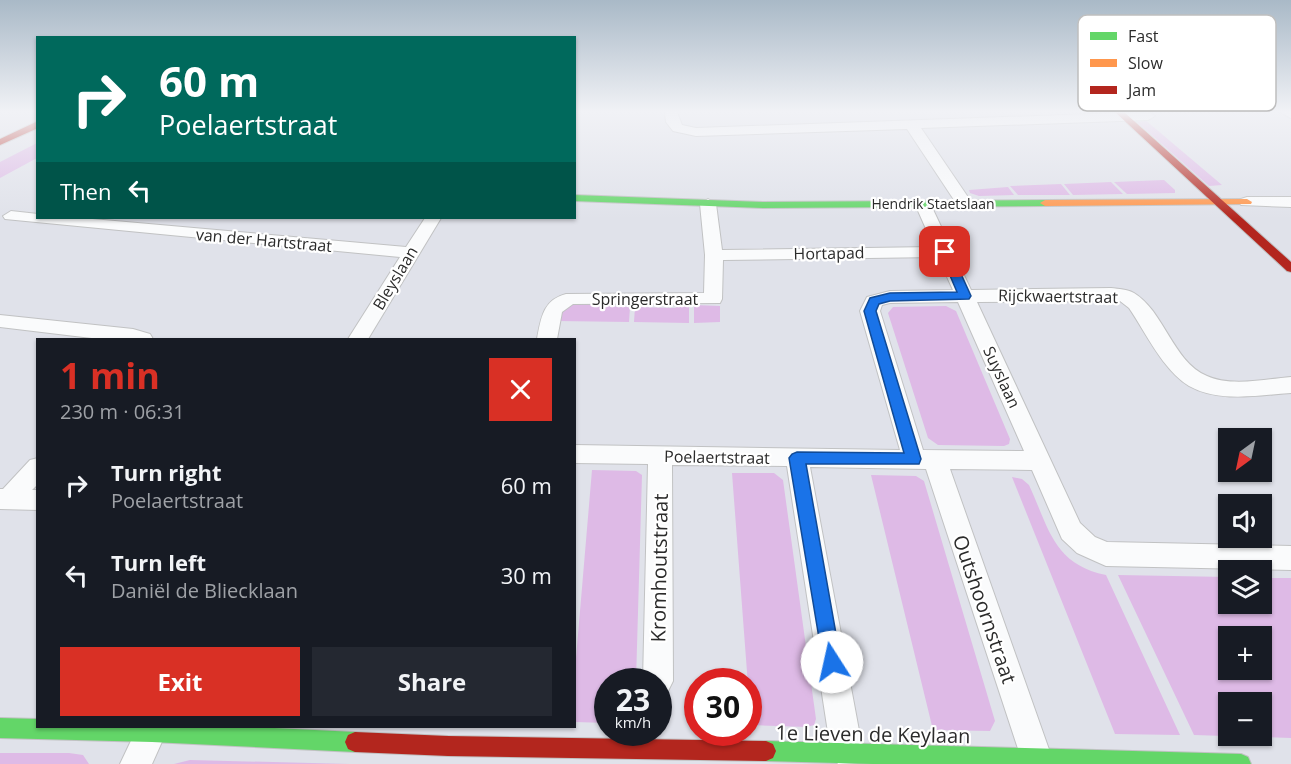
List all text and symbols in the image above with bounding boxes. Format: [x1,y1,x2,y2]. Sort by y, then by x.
legend [1078,15,1276,111]
text: Fast [1128,25,1159,47]
text: 60 m [159,52,259,109]
text: Slow [1128,52,1163,74]
icon: right [60,60,138,138]
text: Jam [1126,79,1156,101]
text: Poelaertstraat [159,106,337,143]
icon: left [123,174,156,207]
text: Then [60,176,111,206]
street label: Hendrik Staetslaan [871,194,995,213]
street label: van der Hartstraat [195,223,333,257]
pin [919,226,970,277]
icon: arrive [928,235,961,268]
street label: Hortapad [793,241,865,265]
street label: Bleyslaan [367,242,423,314]
street label: Rijckwaertstraat [998,284,1118,308]
street label: Springerstraat [592,288,699,310]
street label: Suyslaan [978,343,1026,411]
text: 1 min [60,351,160,400]
button: close [489,358,552,421]
text: 230 m · 06:31 [60,398,185,425]
north arrow [1218,428,1272,482]
map controls [1218,428,1272,746]
street label: Poelaertstraat [664,445,770,469]
text: Turn right [111,457,222,487]
icon: right [60,469,93,502]
text: 60 m [501,470,552,500]
text: Poelaertstraat [111,487,243,514]
street label: Kromhoutstraat [644,493,674,643]
button: sound [1218,494,1272,548]
street label: Outshoornstraat [947,531,1023,687]
text: Turn left [111,547,206,577]
icon: left [60,559,93,592]
text: 30 m [501,560,552,590]
button: layers [1218,560,1272,614]
text: Daniël de Bliecklaan [111,577,298,604]
button: + [1218,626,1272,680]
position arrow [800,630,864,694]
button: Exit [60,647,300,716]
button: Share [312,647,552,716]
speed limit sign: 30 [684,668,762,746]
text: 23 [616,679,650,720]
button: − [1218,692,1272,746]
text: km/h [615,712,651,732]
street label: 1e Lieven de Keylaan [775,719,971,749]

